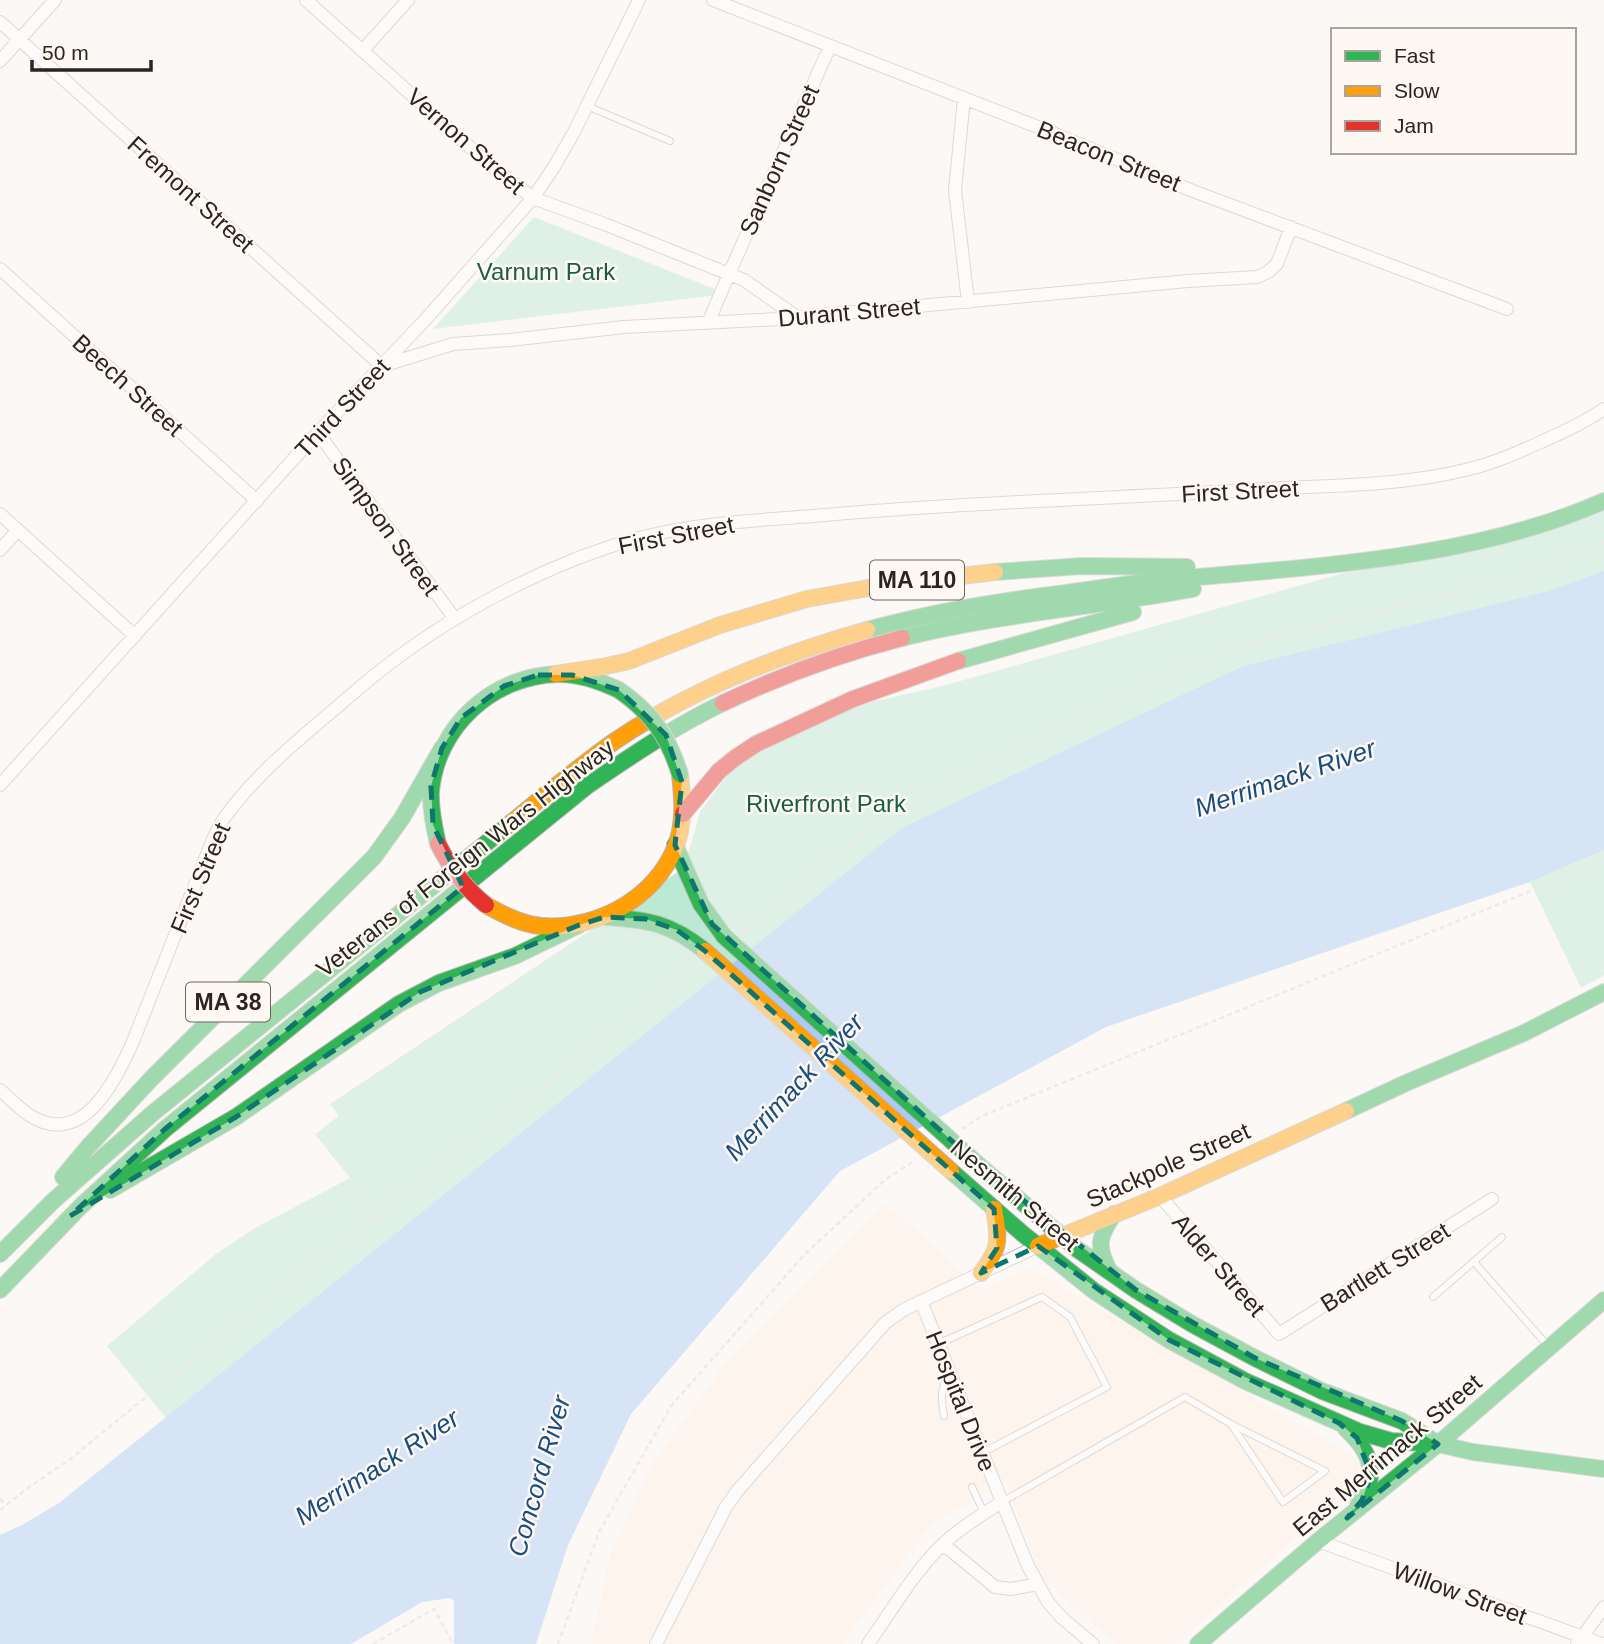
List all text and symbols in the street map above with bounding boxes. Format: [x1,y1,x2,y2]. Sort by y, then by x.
scale bar [32,28,150,72]
legend [1331,28,1576,154]
text: 50 m [42,41,89,64]
text: Fast [1394,44,1435,67]
text: Slow [1394,79,1440,102]
street label: Sanborn Street [734,80,824,239]
street label: Vernon Street [402,83,530,200]
text: Jam [1394,114,1434,137]
street label: Beacon Street [1033,115,1185,197]
street label: Fremont Street [122,130,260,258]
park label: Varnum Park [477,258,616,285]
street label: Durant Street [777,292,922,332]
street label: Beech Street [67,329,189,442]
street label: Third Street [289,353,395,463]
street label: Simpson Street [327,452,445,601]
street label: First Street [1181,474,1300,508]
street label: First Street [616,510,736,559]
road number: MA 110 [870,560,964,600]
street label: Veterans of Foreign Wars Highway [311,733,619,983]
water label: Merrimack River [1191,733,1381,823]
park label: Riverfront Park [746,790,907,817]
street label: First Street [165,818,235,937]
road number: MA 38 [186,982,270,1021]
water label: Merrimack River [719,1007,870,1166]
street label: Stackpole Street [1082,1117,1254,1213]
street label: Nesmith Street [946,1134,1085,1257]
street label: Alder Street [1167,1208,1271,1322]
street label: Bartlett Street [1316,1216,1455,1317]
street label: Hospital Drive [921,1327,1001,1475]
street label: East Merrimack Street [1287,1368,1487,1542]
water label: Concord River [502,1391,577,1560]
water label: Merrimack River [289,1402,466,1531]
street label: Willow Street [1390,1556,1531,1630]

